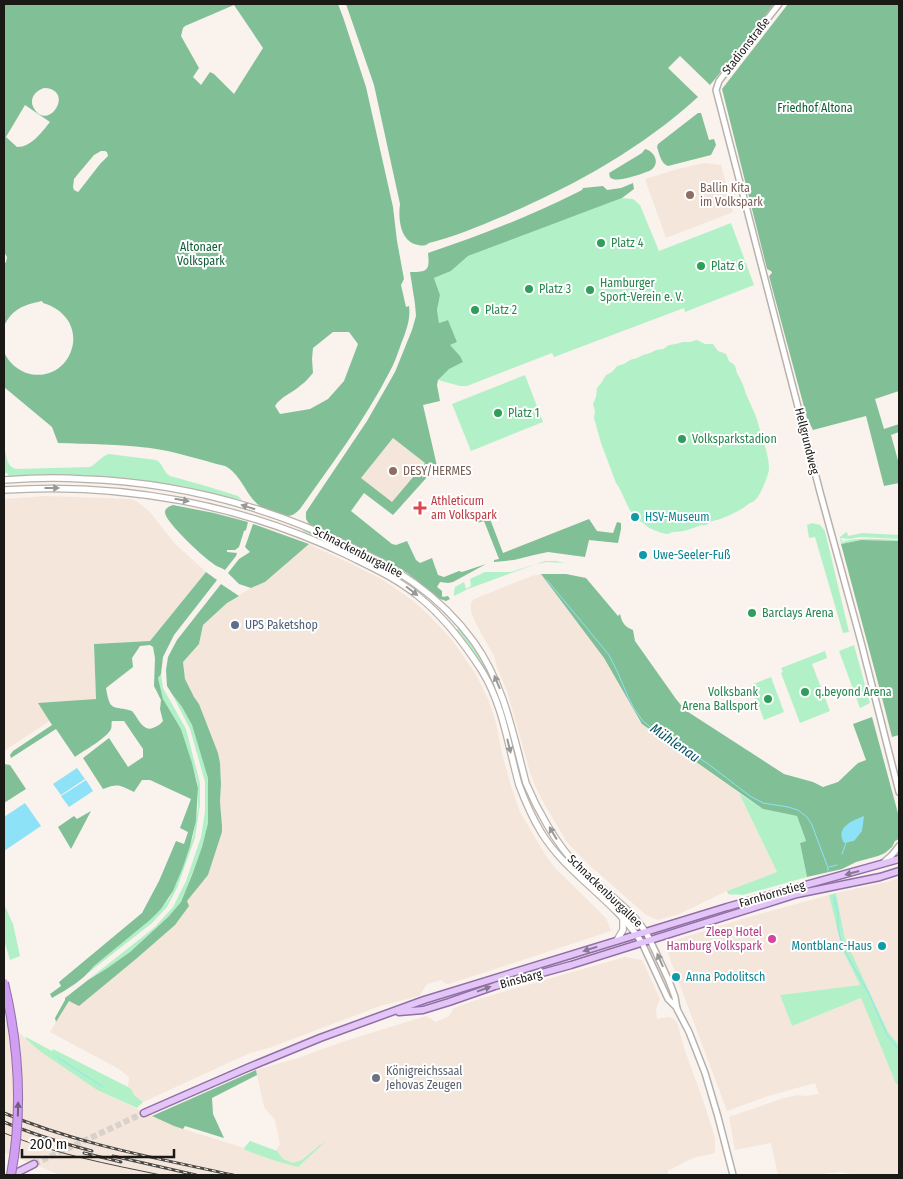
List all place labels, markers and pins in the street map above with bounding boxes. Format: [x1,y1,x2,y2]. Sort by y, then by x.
place label: Ballin Kita im Volkspark [700,181,763,209]
marker: Ballin Kita im Volkspark [684,189,696,201]
place label: Platz 4 [611,236,644,250]
marker: Platz 4 [595,237,607,249]
place label: Platz 6 [711,259,744,273]
marker: Platz 6 [695,260,707,272]
place label: Hamburger Sport-Verein e. V. [600,276,684,304]
place label: Platz 3 [539,282,571,296]
marker: Platz 3 [523,283,535,295]
marker: Hamburger Sport-Verein e. V. [584,284,596,296]
place label: Platz 2 [485,303,517,317]
marker: Platz 2 [469,304,481,316]
place label: Platz 1 [508,406,539,420]
marker: Platz 1 [492,407,504,419]
place label: Volksparkstadion [692,432,777,446]
marker: Volksparkstadion [676,433,688,445]
place label: DESY/HERMES [403,464,472,478]
marker: DESY/HERMES [387,465,399,477]
place label: Athleticum am Volkspark [431,494,497,522]
marker: Athleticum am Volkspark [413,501,427,515]
place label: HSV-Museum [645,510,710,524]
marker: HSV-Museum [629,511,641,523]
place label: Uwe-Seeler-Fuß [653,548,731,562]
marker: Uwe-Seeler-Fuß [637,549,649,561]
place label: Barclays Arena [762,606,834,620]
marker: Barclays Arena [746,607,758,619]
place label: UPS Paketshop [245,618,318,632]
marker: UPS Paketshop [229,619,241,631]
place label: Volksbank Arena Ballsport [682,685,758,713]
place label: q.beyond Arena [815,685,892,699]
marker: q.beyond Arena [799,686,811,698]
marker: Volksbank Arena Ballsport [762,693,774,705]
place label: Zleep Hotel Hamburg Volkspark [667,925,762,953]
marker: Zleep Hotel Hamburg Volkspark [766,933,778,945]
place label: Montblanc-Haus [792,939,872,953]
marker: Montblanc-Haus [876,940,888,952]
place label: Anna Podolitsch [686,970,765,984]
marker: Anna Podolitsch [670,971,682,983]
place label: Königreichssaal Jehovas Zeugen [386,1064,463,1092]
marker: Königreichssaal Jehovas Zeugen [370,1072,382,1084]

